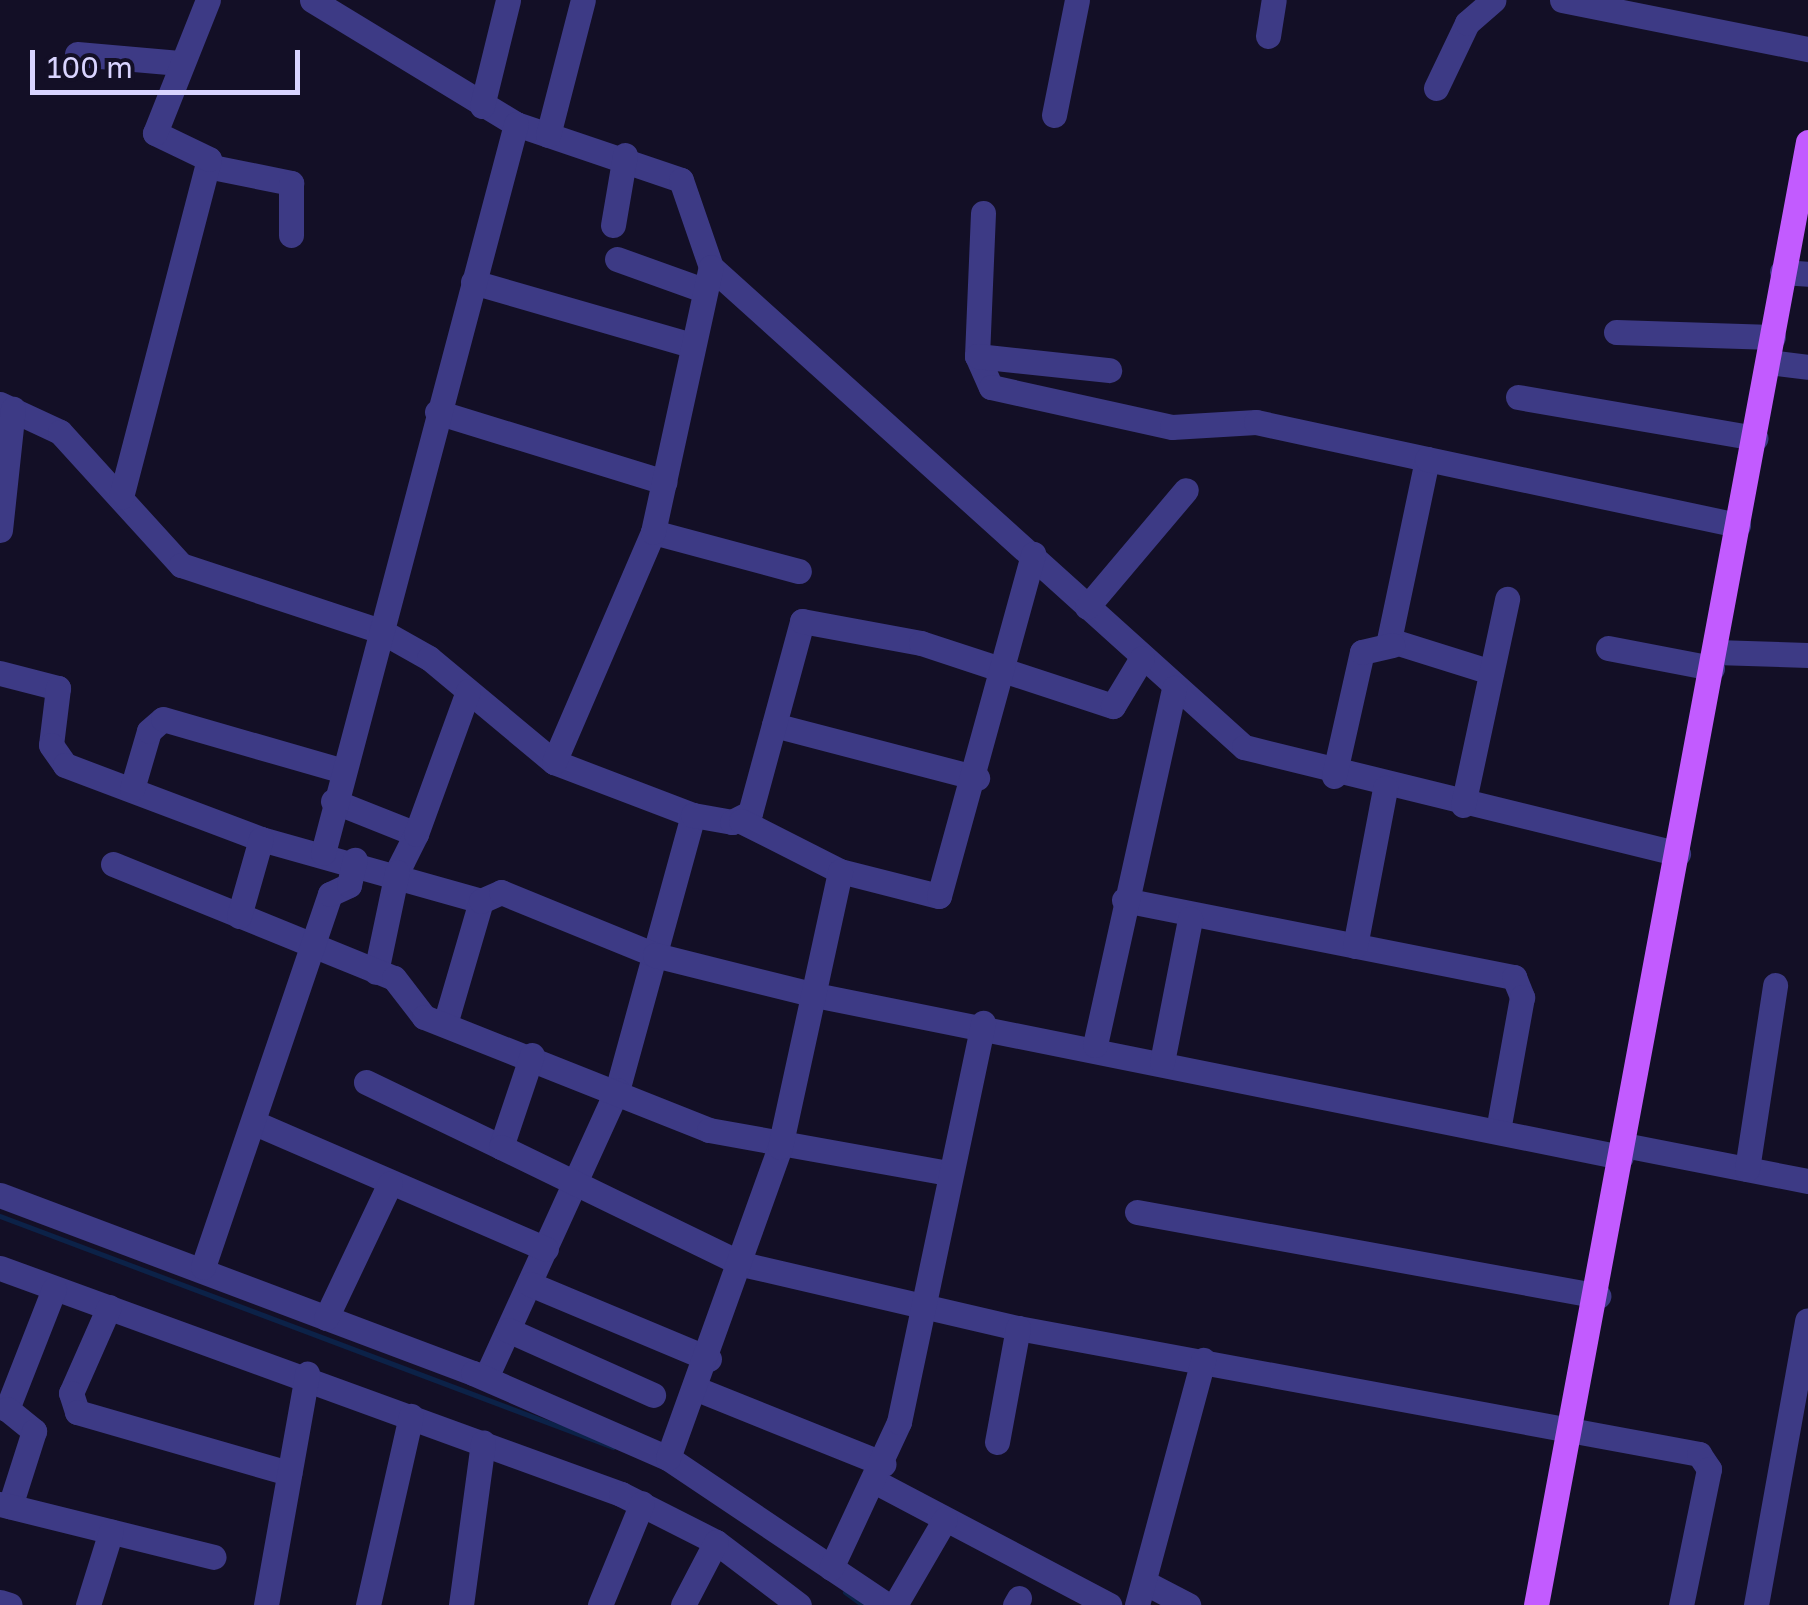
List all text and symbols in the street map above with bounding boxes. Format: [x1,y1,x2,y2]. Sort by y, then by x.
scale bar [35,30,305,92]
text: 100 m [47,49,133,85]

